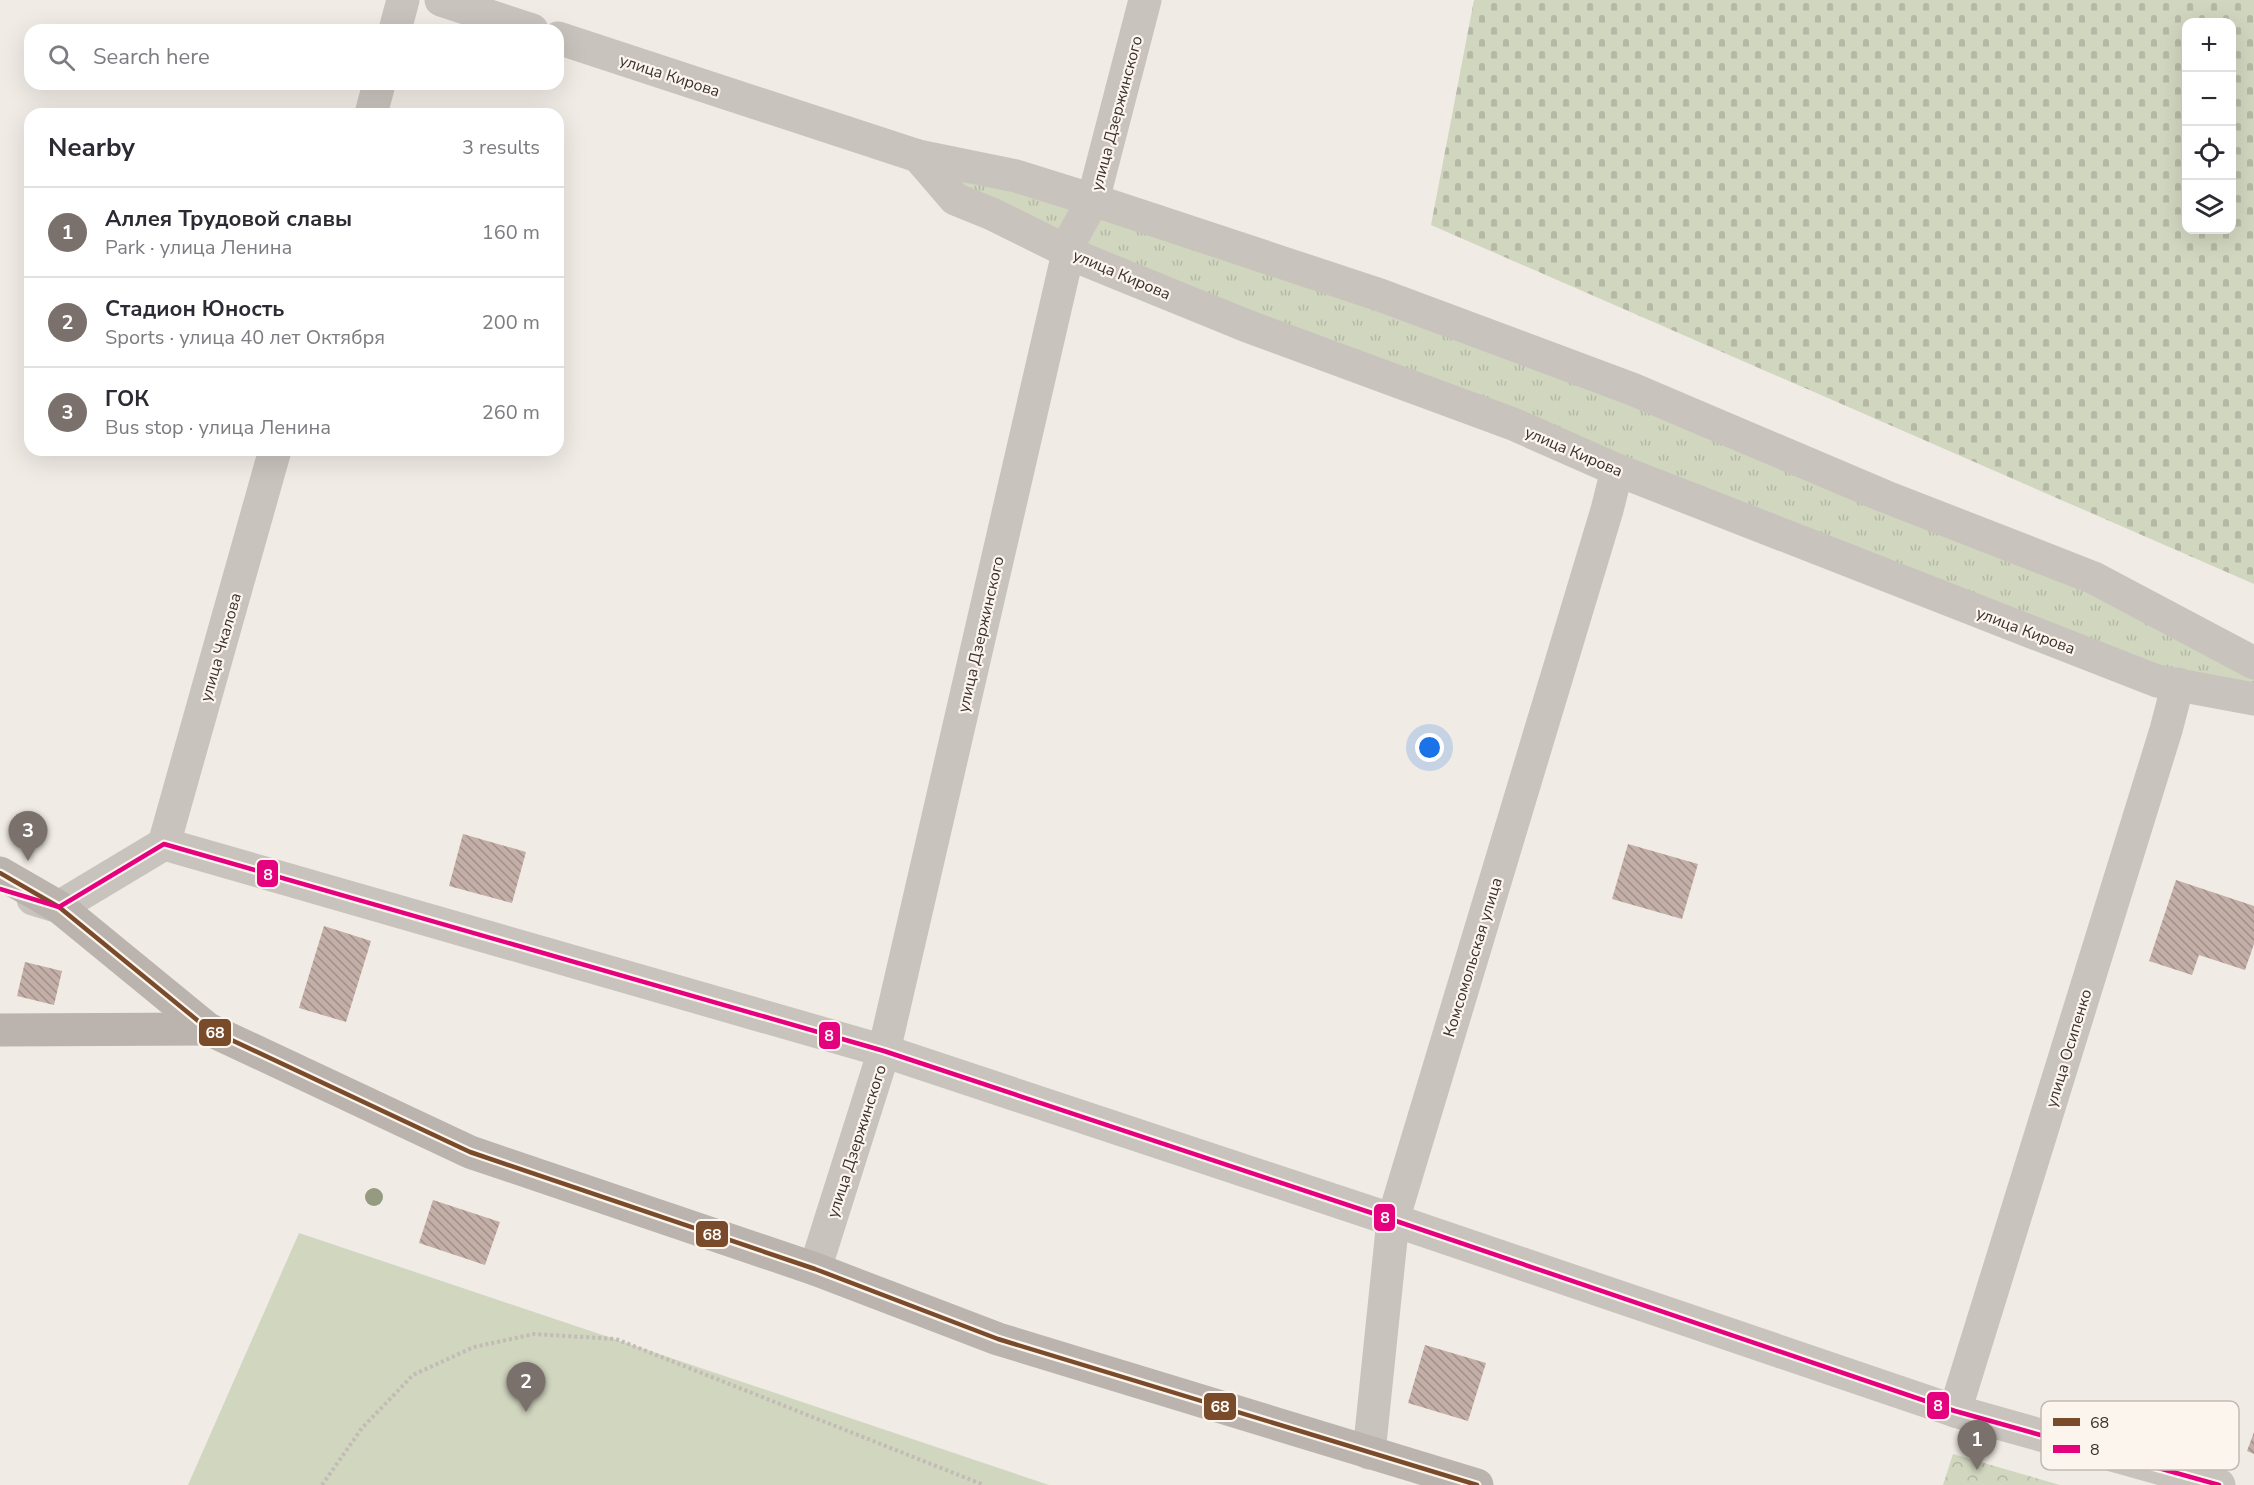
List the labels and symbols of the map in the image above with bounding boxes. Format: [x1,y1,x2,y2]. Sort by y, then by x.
street label: улица Дзержинского [1086,33,1148,193]
street label: улица Кирова [617,49,723,103]
street label: улица Кирова [1069,244,1174,305]
street label: улица Кирова [1521,421,1626,482]
street label: улица Дзержинского [952,554,1010,714]
street label: улица Чкалова [195,590,247,704]
street label: улица Кирова [1973,602,2078,660]
your location [1415,733,1444,762]
pin: 3 [9,812,48,861]
line badge: 8 [256,859,279,888]
text: 8 [263,864,273,886]
street label: Комсомольская улица [1438,875,1508,1040]
street label: улица Осипенко [2040,986,2097,1110]
line badge: 68 [198,1018,232,1047]
line badge: 8 [818,1021,841,1050]
text: 68 [205,1022,225,1044]
text: 8 [824,1025,834,1047]
street label: улица Дзержинского [822,1062,892,1221]
line badge: 8 [1373,1203,1396,1232]
text: 8 [1380,1207,1390,1229]
line badge: 68 [695,1220,729,1248]
text: 68 [702,1224,722,1246]
pin: 2 [506,1362,546,1412]
line badge: 8 [1926,1391,1950,1420]
line badge: 68 [1203,1392,1237,1421]
text: 8 [1933,1395,1943,1417]
text: 68 [1210,1396,1230,1418]
legend [2041,1401,2239,1470]
text: 68 [2090,1412,2109,1434]
pin: 1 [1958,1420,1996,1470]
text: 8 [2090,1439,2100,1461]

